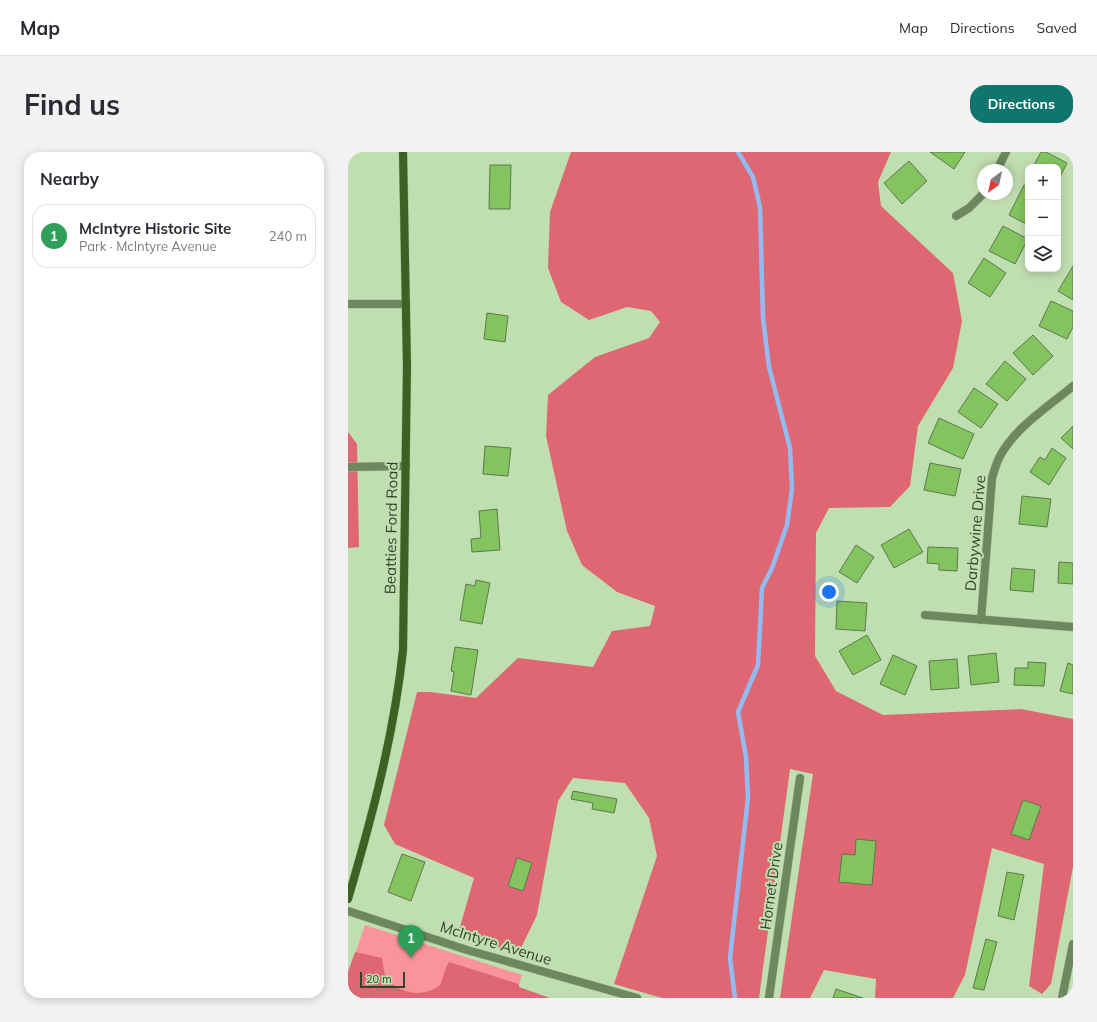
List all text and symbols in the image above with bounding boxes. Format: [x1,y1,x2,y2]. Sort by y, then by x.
text: Map [20,16,60,40]
text: Map [899,19,928,37]
text: Directions [950,19,1015,37]
text: Saved [1037,19,1077,37]
button: Directions [970,85,1073,123]
text: Find us [24,87,120,122]
north arrow [977,164,1013,200]
map controls [1025,164,1061,272]
button: + [1025,164,1061,200]
text: Nearby [40,168,99,189]
button: − [1025,200,1061,236]
text: McIntyre Historic Site [79,219,231,238]
text: 1 [50,228,58,244]
text: 240 m [269,228,307,244]
button: layers [1025,236,1061,272]
text: Park · McIntyre Avenue [79,238,217,254]
street label: Beatties Ford Road [380,462,402,594]
street label: Darbywine Drive [960,474,990,592]
your location [819,582,839,602]
street label: Hornet Drive [755,841,787,931]
street label: McIntyre Avenue [438,917,554,969]
pin: 1 [398,925,424,958]
scale bar [360,970,405,989]
text: 20 m [366,972,392,986]

